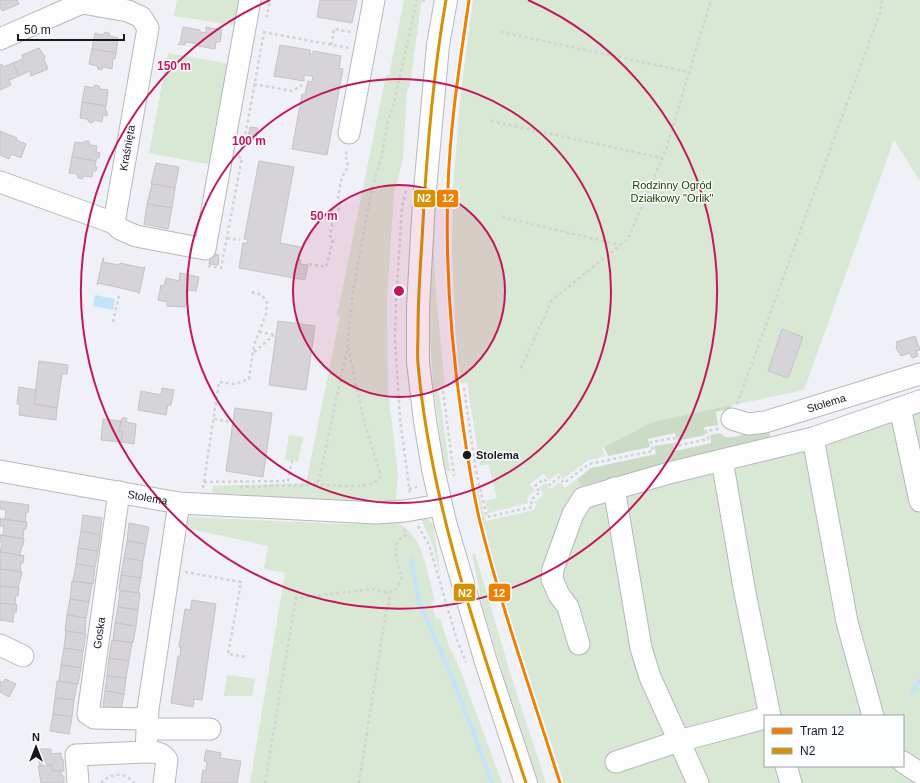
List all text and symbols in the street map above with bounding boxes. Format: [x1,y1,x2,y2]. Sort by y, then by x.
scale bar [18,16,124,42]
text: 50 m [24,23,51,37]
text: 150 m [157,59,191,73]
street label: Kraśnięta [117,123,137,172]
text: 100 m [232,134,266,148]
park label: Rodzinny Ogród Działkowy "Orlik" [631,179,714,204]
line badge: N2 [413,189,436,208]
line badge: 12 [436,189,459,208]
text: N2 [417,192,431,204]
text: 12 [442,192,454,204]
text: 50 m [310,209,338,223]
centre of rings [392,284,406,298]
street label: Stolema [805,391,848,415]
marker: Stolema [461,449,473,461]
place label: Stolema [476,449,520,461]
street label: Stolema [127,488,169,507]
line badge: N2 [453,583,476,602]
line badge: 12 [488,583,511,602]
text: N2 [458,587,472,599]
text: 12 [493,587,505,599]
street label: Goska [91,616,107,650]
legend [764,715,904,767]
text: Tram 12 [800,724,845,738]
north arrow [16,727,56,767]
text: N [32,731,40,743]
text: N2 [800,744,816,758]

